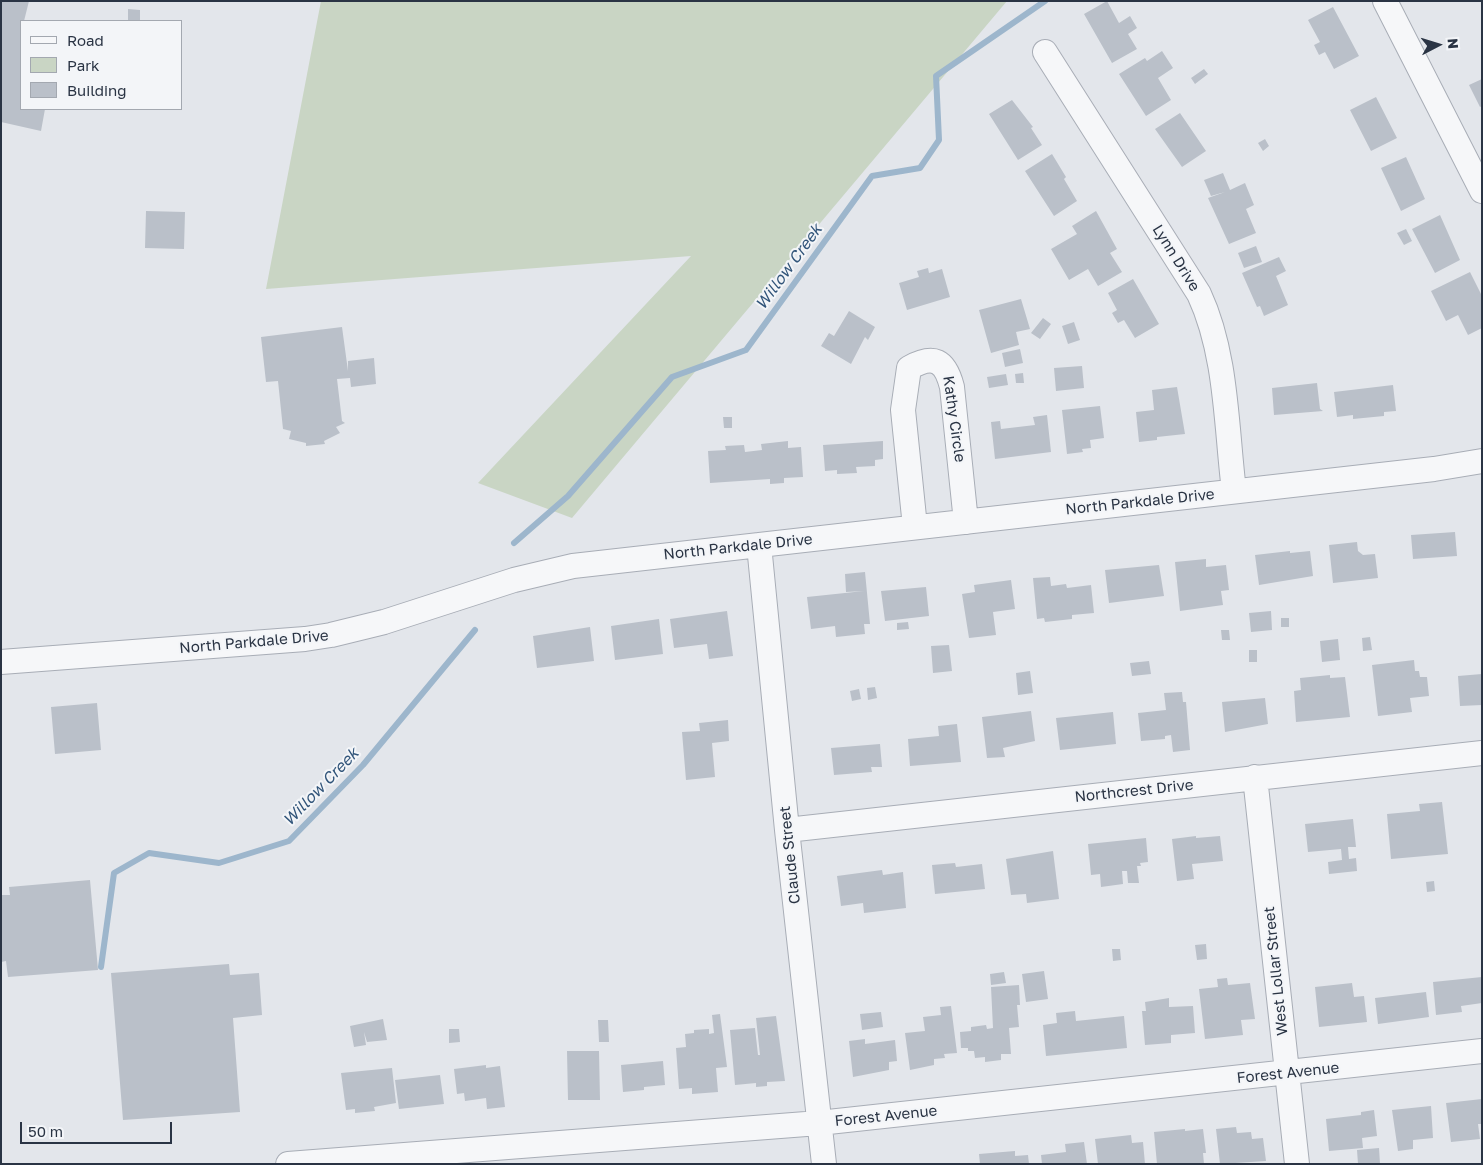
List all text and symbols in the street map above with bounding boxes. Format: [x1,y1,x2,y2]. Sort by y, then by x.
legend [20,20,182,110]
north arrow [1413,20,1463,70]
text: Road [67,31,104,49]
text: N [1445,38,1462,50]
text: Park [67,56,99,74]
text: Building [67,81,127,99]
water label: Willow Creek [752,221,826,313]
street label: Lynn Drive [1148,221,1204,295]
street label: Kathy Circle [939,375,969,463]
street label: North Parkdale Drive [1065,485,1215,519]
street label: North Parkdale Drive [663,530,813,564]
street label: North Parkdale Drive [179,627,329,657]
water label: Willow Creek [279,744,363,830]
street label: Northcrest Drive [1074,776,1194,806]
street label: Claude Street [776,805,804,905]
street label: West Lollar Street [1260,906,1292,1036]
street label: Forest Avenue [1236,1059,1340,1087]
street label: Forest Avenue [834,1102,938,1130]
scale bar [22,1112,175,1144]
text: 50 m [28,1122,63,1140]

